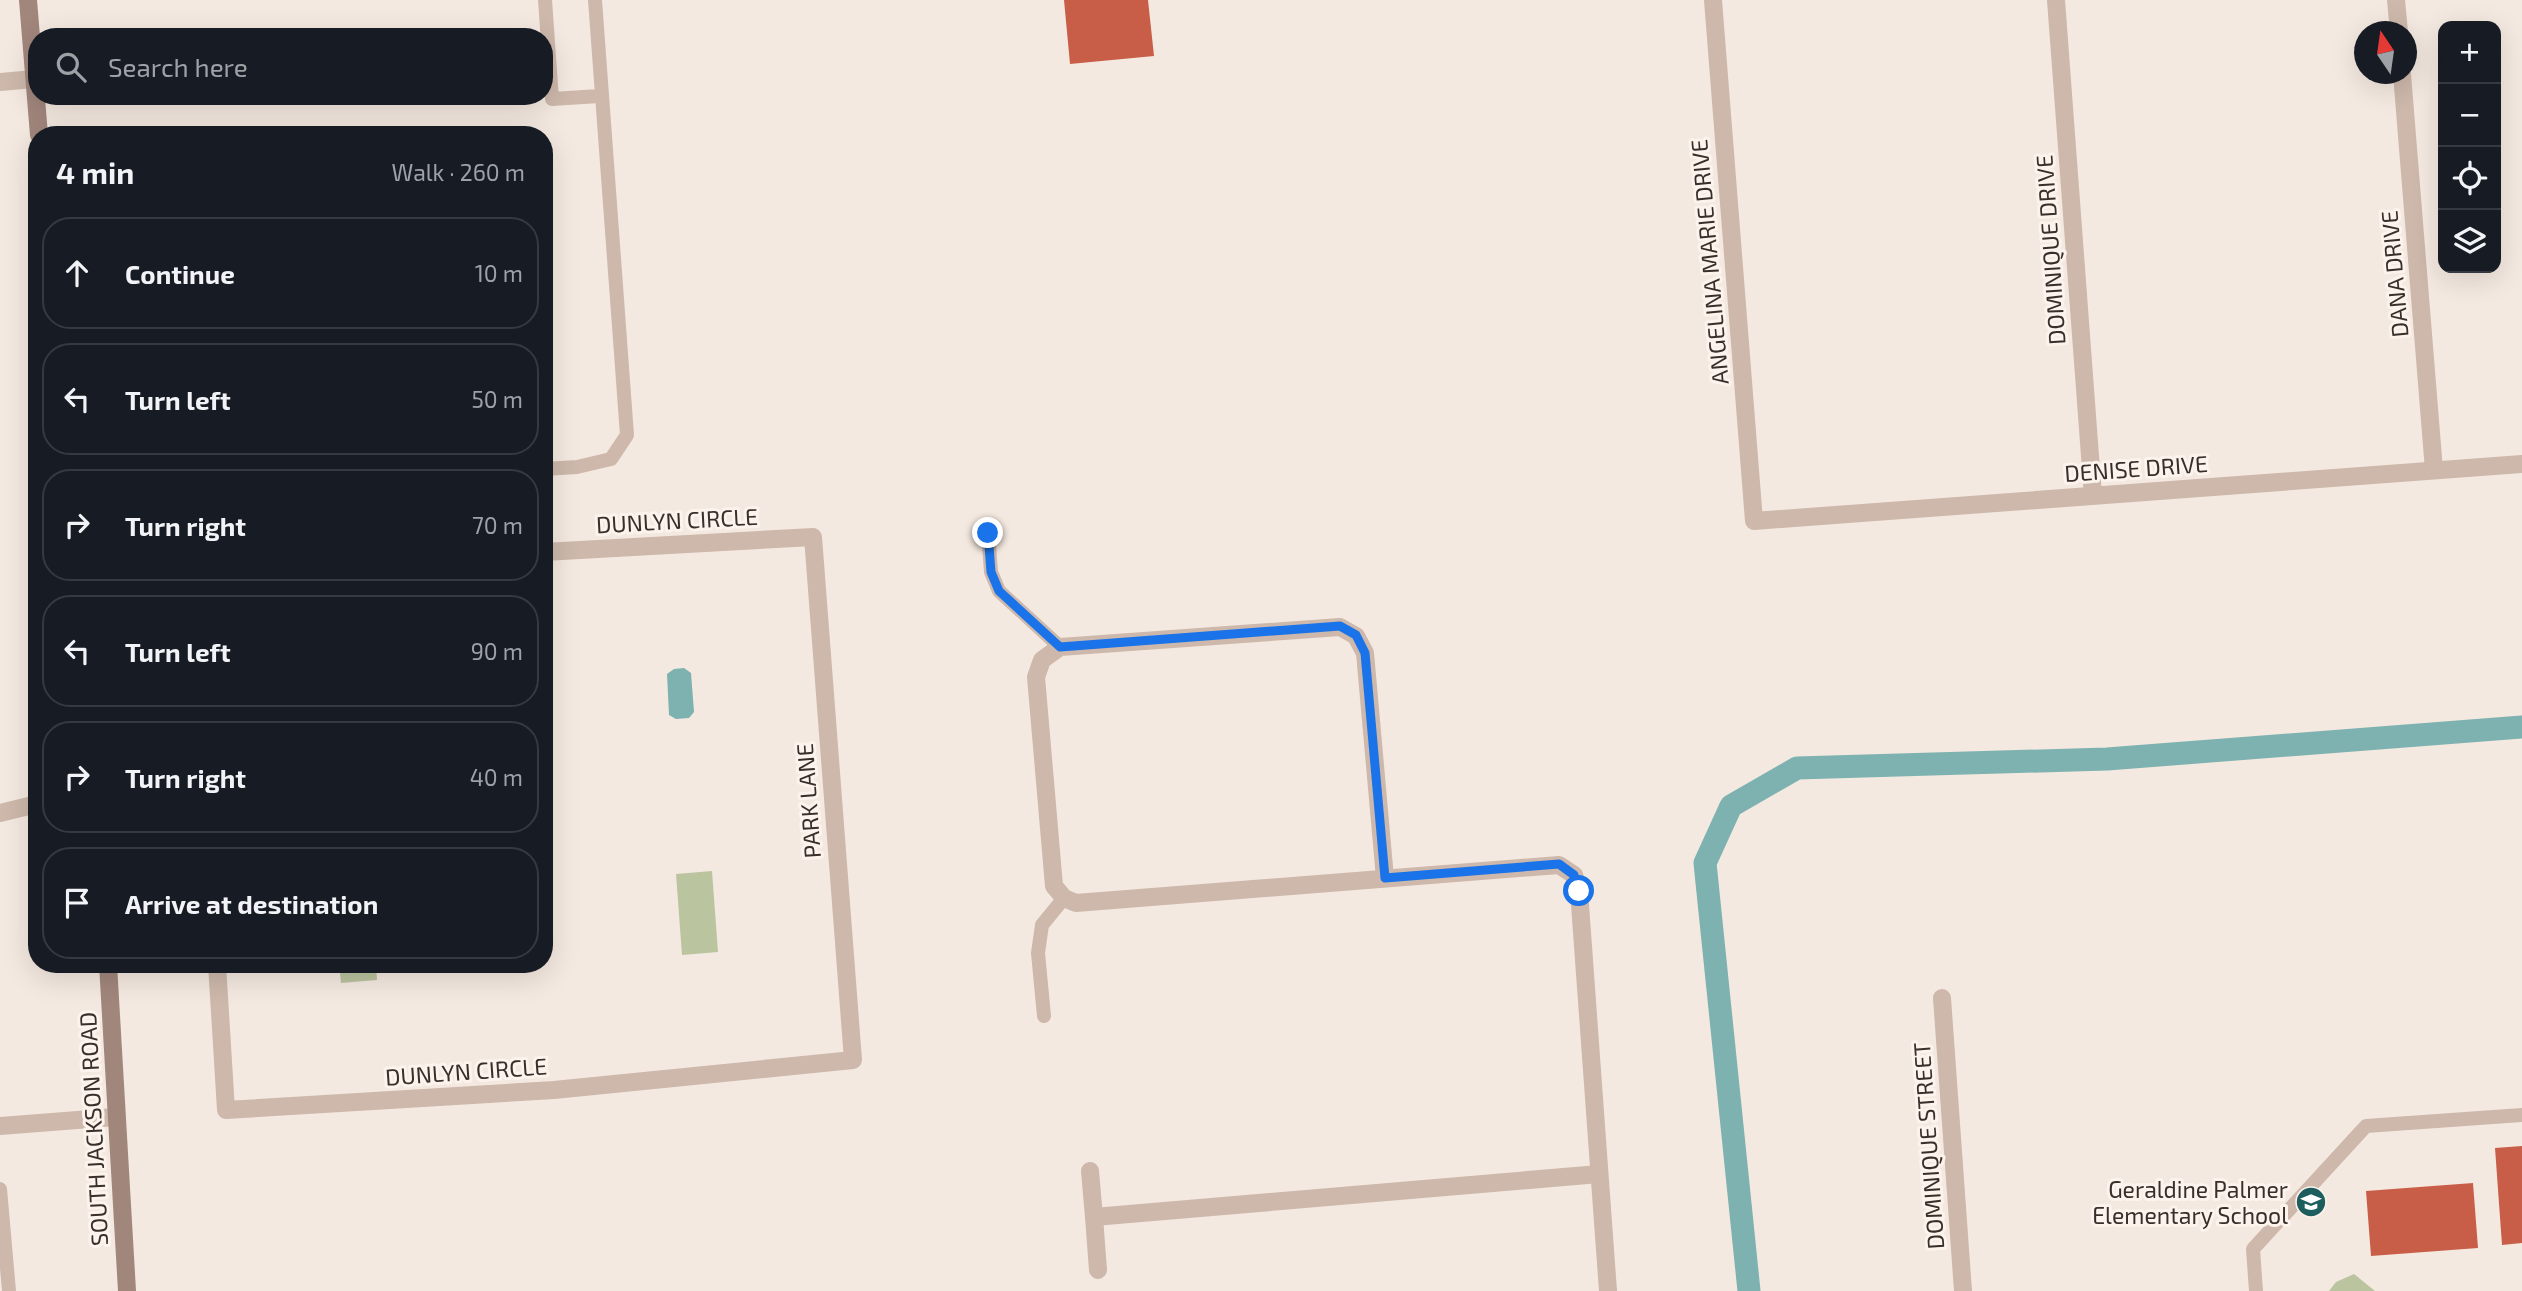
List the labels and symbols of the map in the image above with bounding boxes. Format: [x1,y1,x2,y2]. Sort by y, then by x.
north arrow [2354,21,2417,84]
street label: ANGELINA MARIE DRIVE [1684,138,1734,386]
street label: DOMINIQUE DRIVE [2029,154,2071,346]
street label: DANA DRIVE [2375,210,2413,338]
street label: DENISE DRIVE [2063,449,2209,487]
street label: DUNLYN CIRCLE [595,502,759,538]
route end [972,517,1003,548]
street label: PARK LANE [790,743,826,859]
route start [1563,875,1594,906]
street label: SOUTH JACKSON ROAD [73,1011,113,1247]
street label: DOMINIQUE STREET [1907,1042,1949,1250]
street label: DUNLYN CIRCLE [384,1051,548,1091]
place label: Geraldine Palmer Elementary School [2092,1175,2288,1229]
school or university icon: Geraldine Palmer Elementary School [2294,1185,2328,1219]

